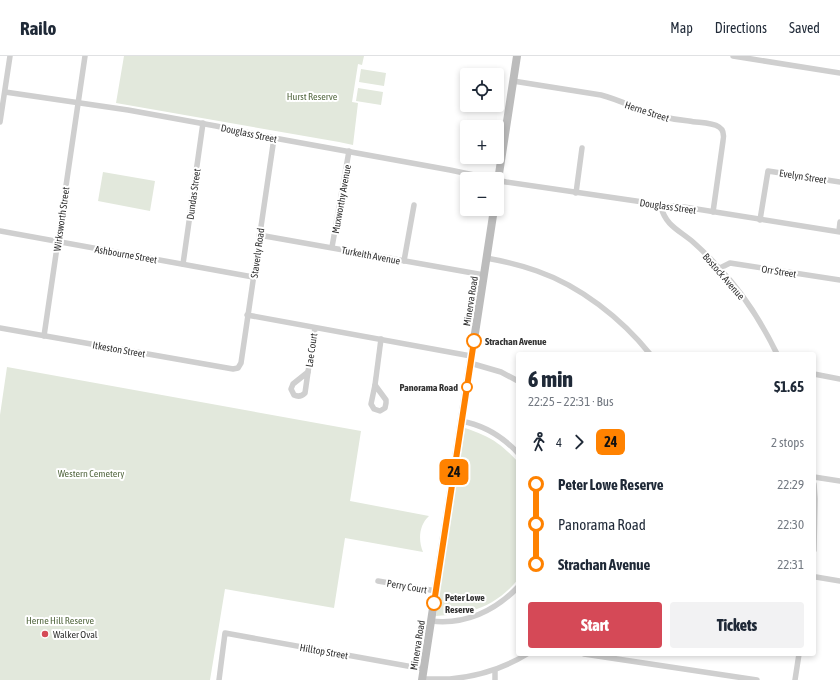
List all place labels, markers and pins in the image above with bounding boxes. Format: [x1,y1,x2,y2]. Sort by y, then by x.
marker: Strachan Avenue [466,333,482,349]
place label: Strachan Avenue [485,336,547,347]
marker: Panorama Road [461,381,473,393]
place label: Panorama Road [399,382,458,393]
place label: Peter Lowe Reserve [445,592,485,615]
marker: Peter Lowe Reserve [426,595,442,611]
marker: Walker Oval [40,629,50,639]
place label: Walker Oval [53,629,98,640]

